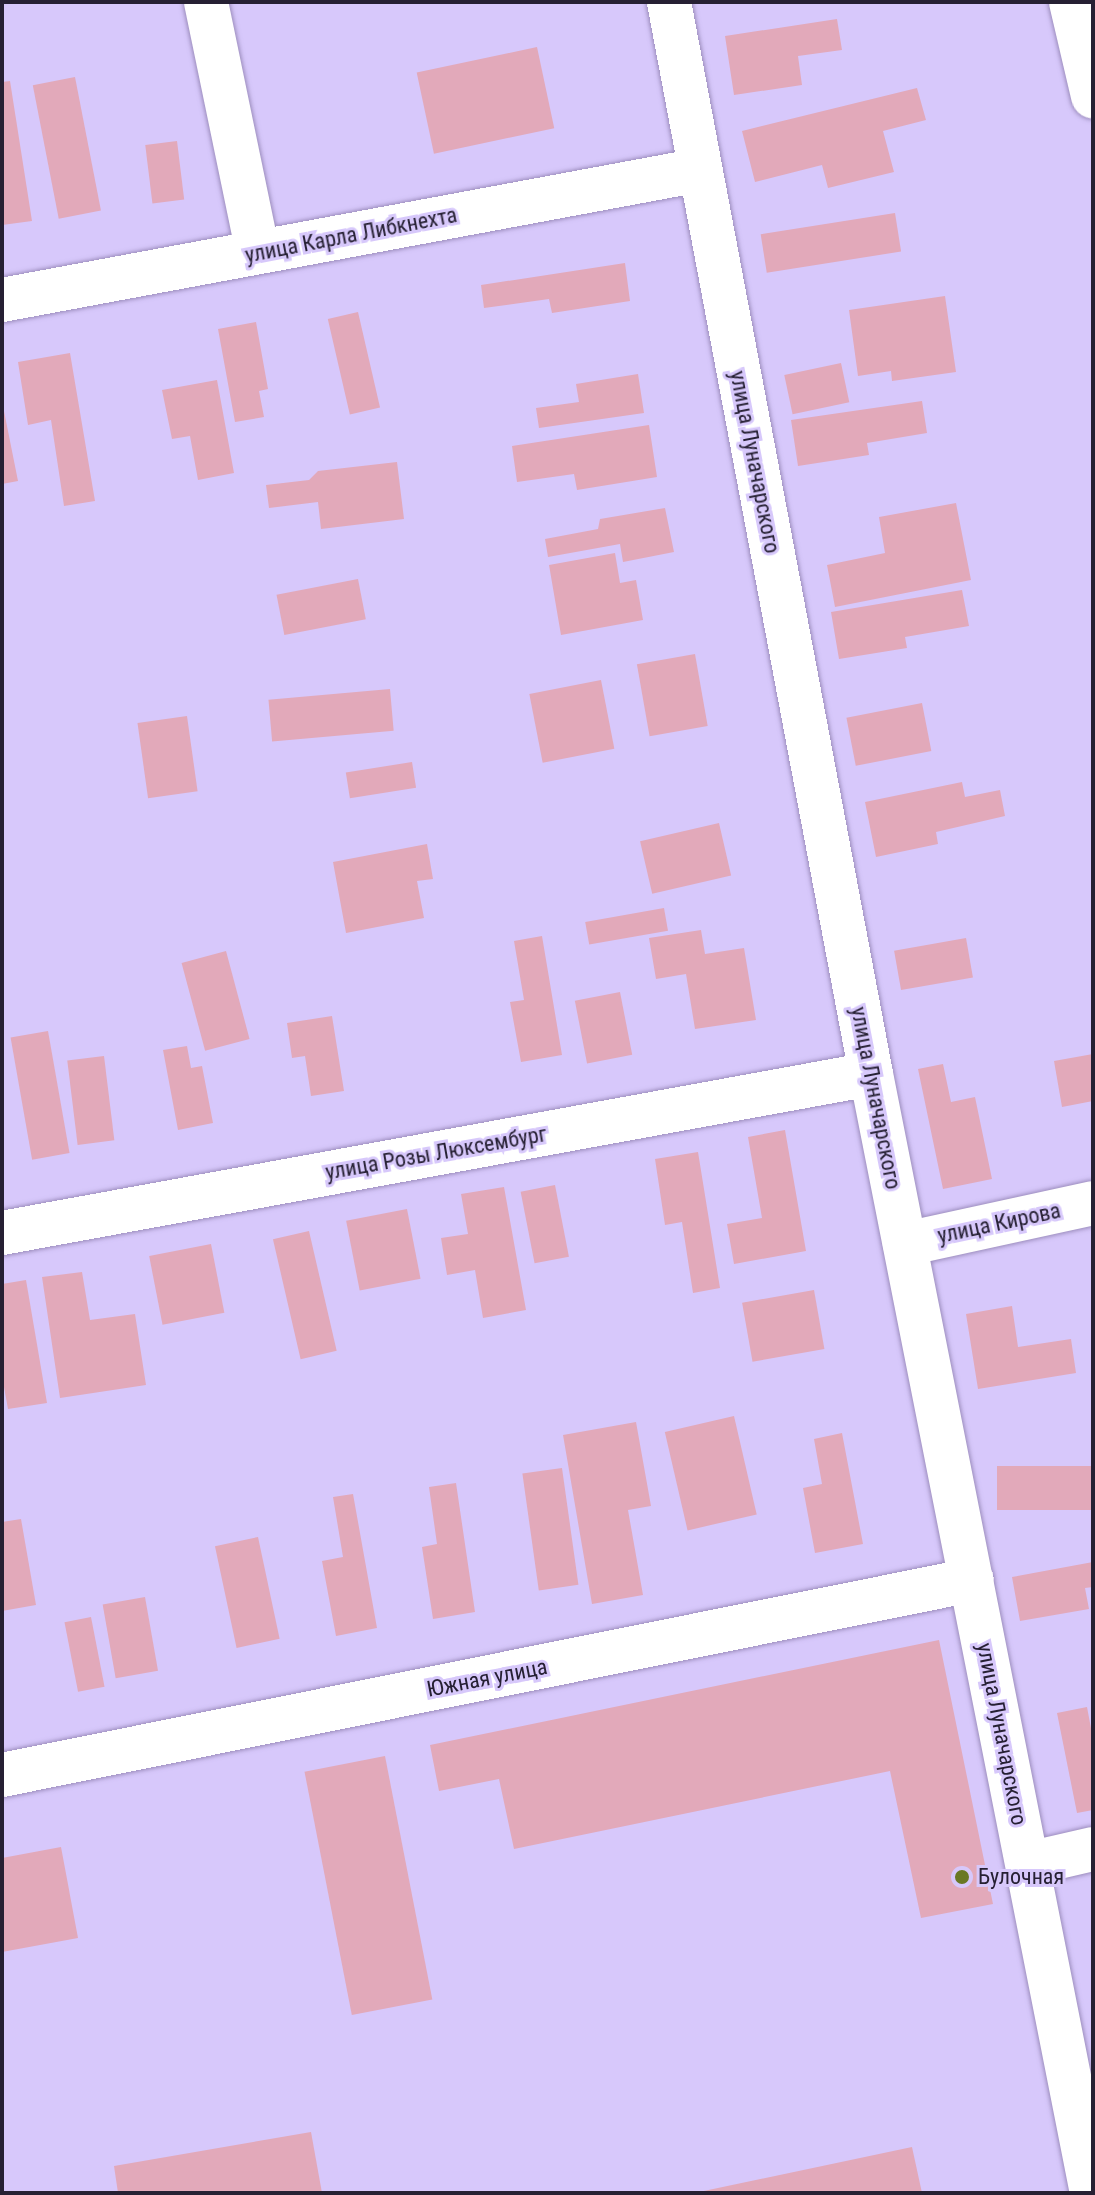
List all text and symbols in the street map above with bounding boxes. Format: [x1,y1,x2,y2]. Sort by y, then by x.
street label: улица Карла Либкнехта [243,201,459,269]
street label: улица Луначарского [724,369,786,555]
street label: улица Луначарского [845,1005,907,1191]
street label: улица Розы Люксембург [323,1121,549,1185]
street label: улица Кирова [935,1197,1063,1249]
street label: улица Луначарского [971,1641,1033,1827]
street label: Южная улица [425,1653,549,1703]
place label: Булочная [978,1864,1064,1890]
marker: Булочная [953,1868,971,1886]

